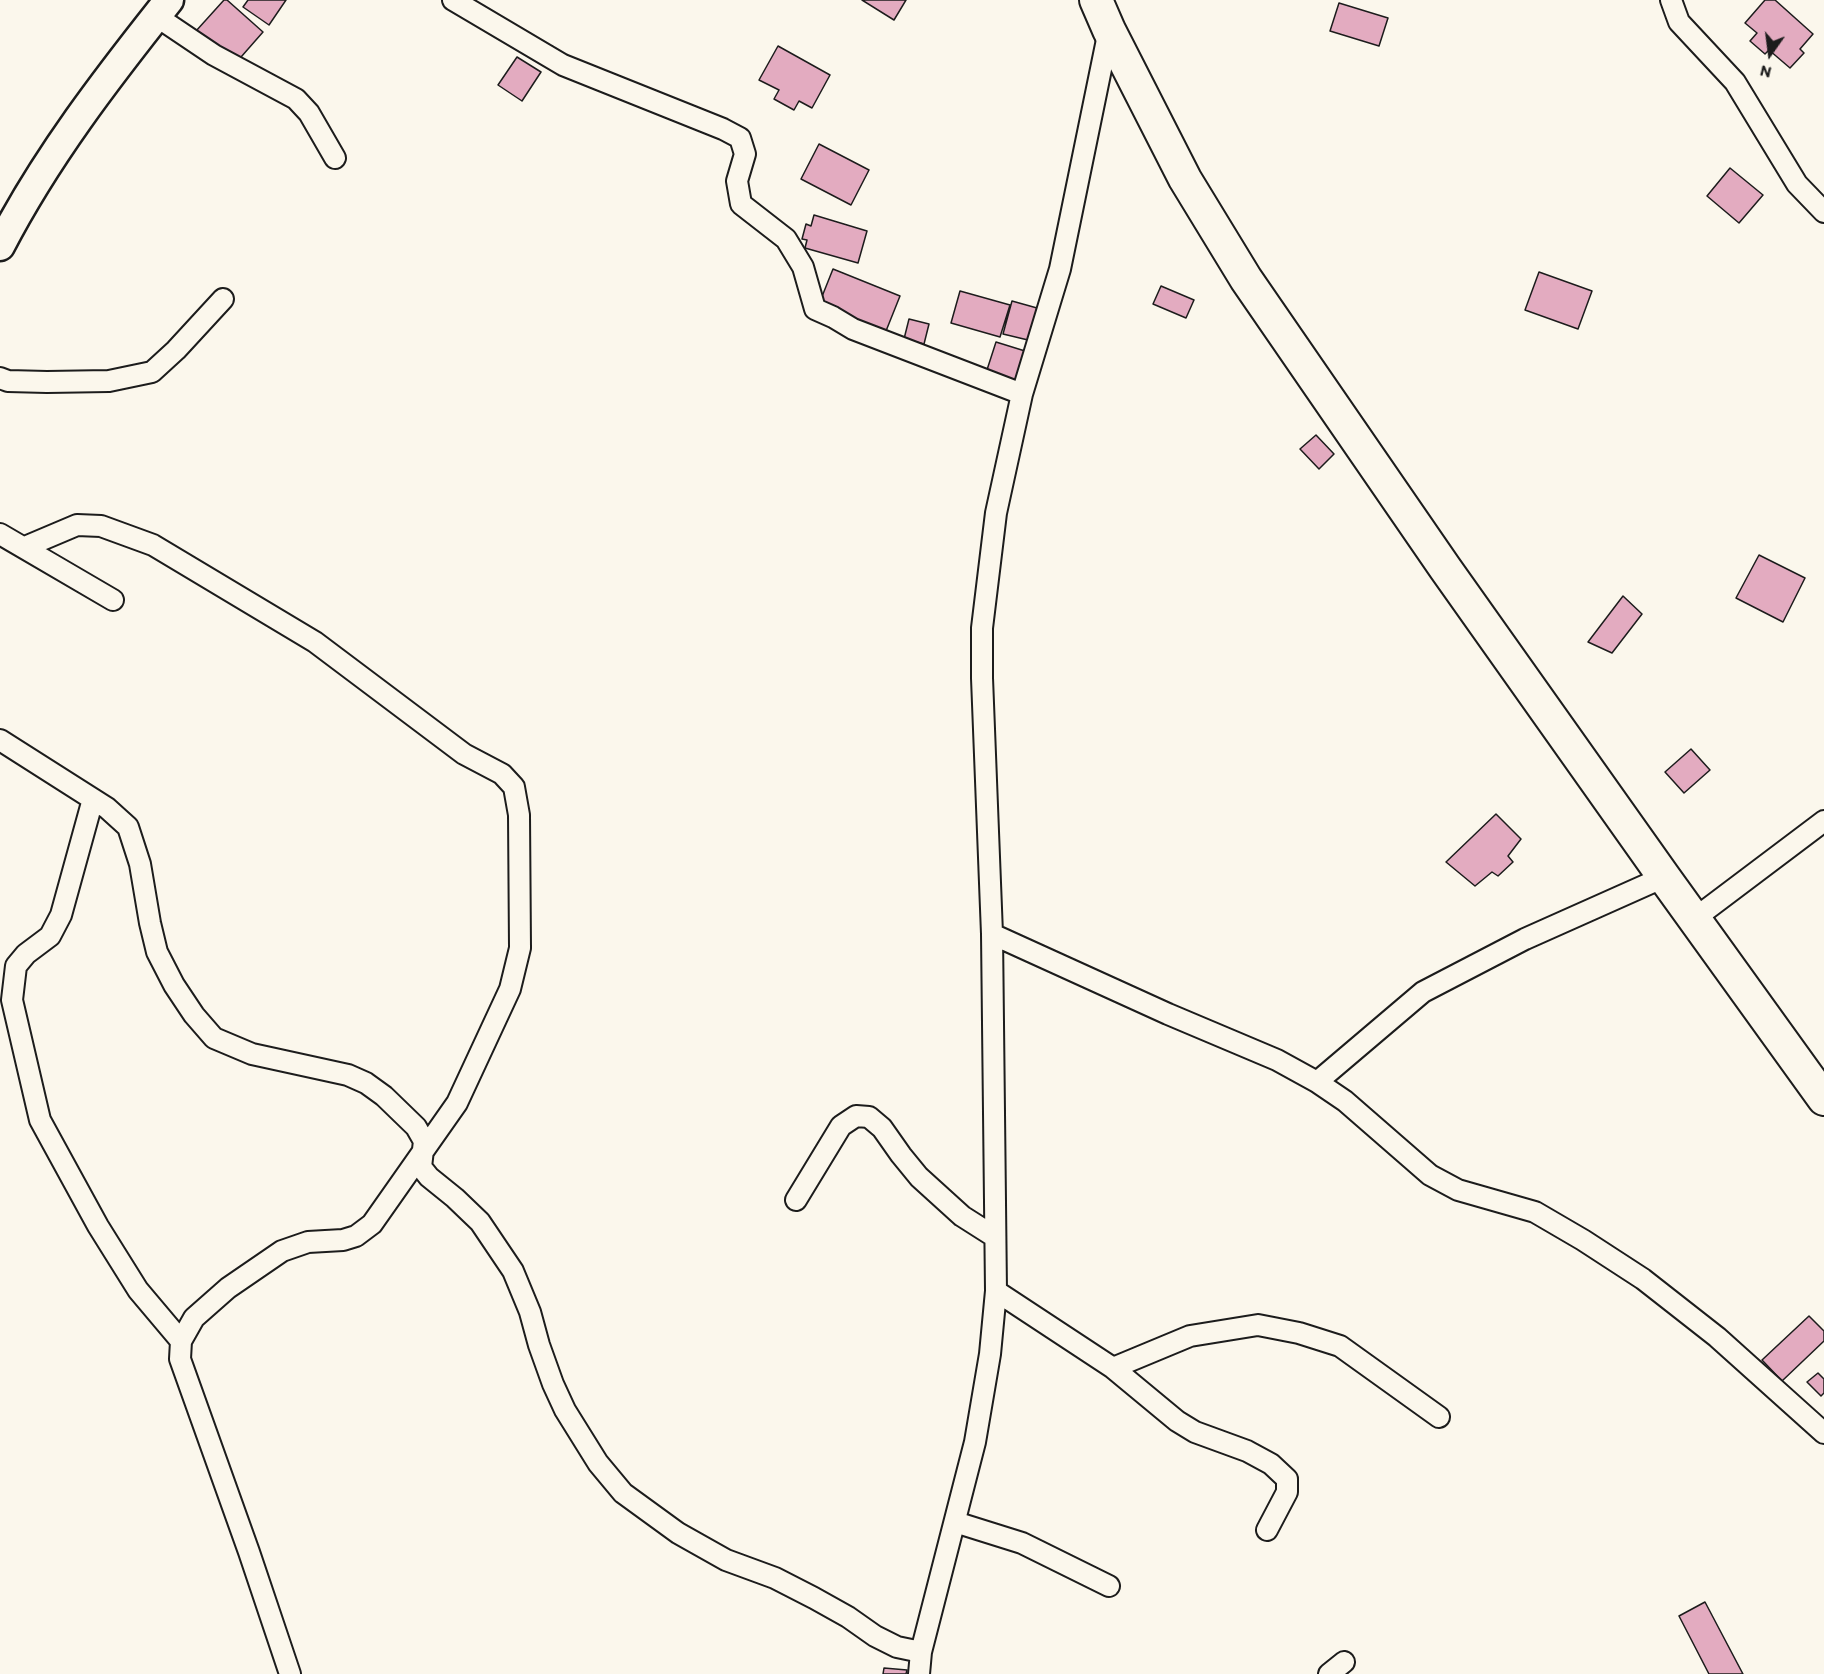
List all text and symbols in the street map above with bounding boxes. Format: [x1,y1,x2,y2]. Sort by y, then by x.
north arrow [1740,24,1800,84]
text: N [1758,61,1773,82]

